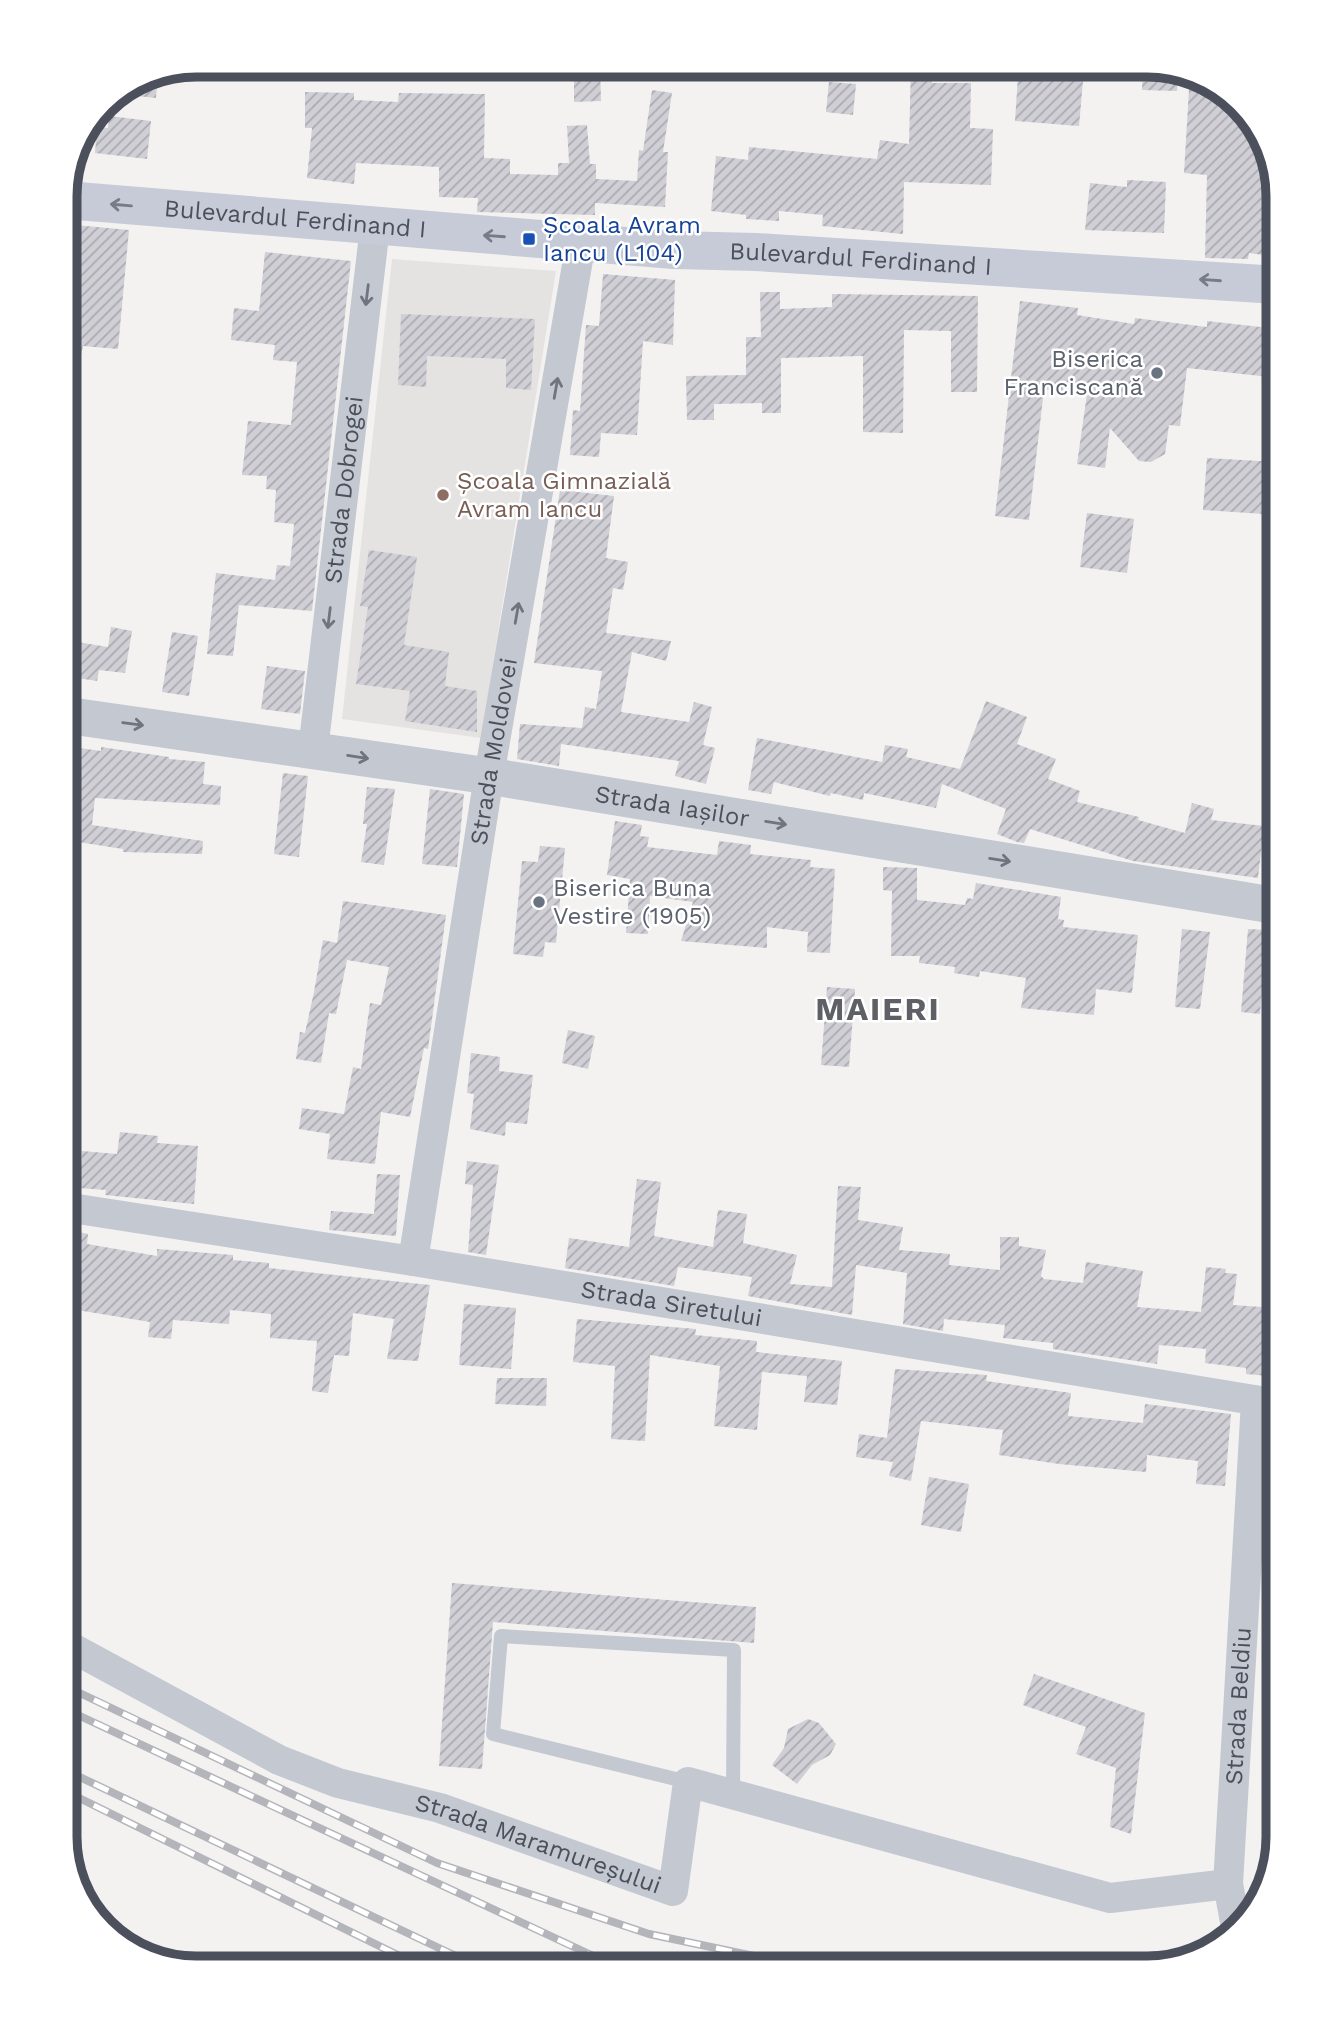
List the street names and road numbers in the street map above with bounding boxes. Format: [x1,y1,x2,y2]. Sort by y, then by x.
street label: Bulevardul Ferdinand I [163,194,427,244]
street label: Bulevardul Ferdinand I [729,237,993,281]
street label: Strada Dobrogei [319,395,369,585]
street label: Strada Moldovei [464,656,523,847]
street label: Strada Iașilor [593,780,752,833]
street label: Strada Siretului [579,1275,764,1332]
street label: Strada Beldiu [1220,1626,1257,1786]
street label: Strada Maramureșului [412,1788,665,1900]

